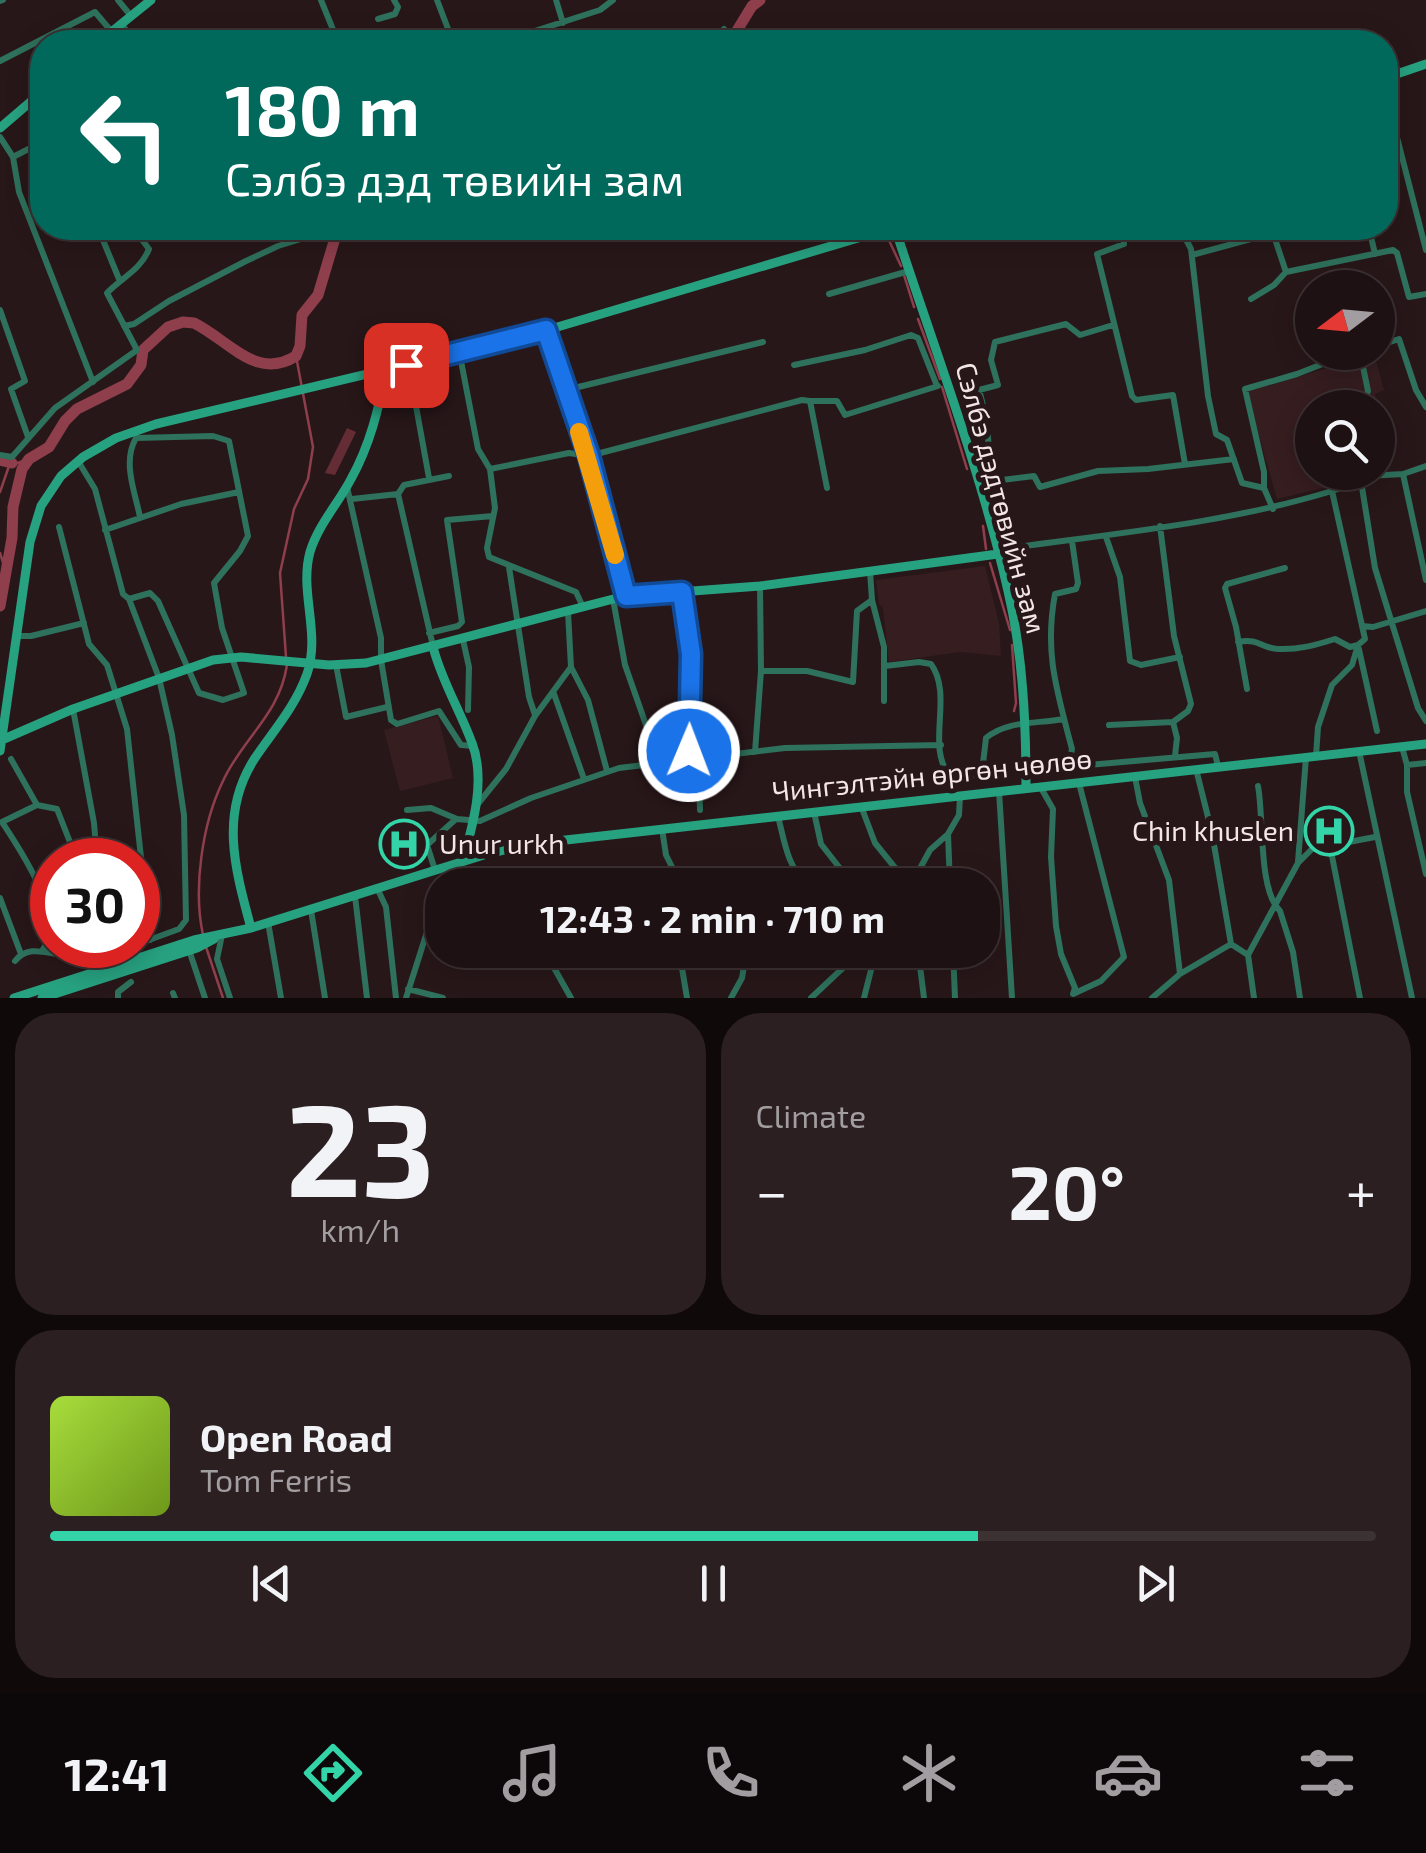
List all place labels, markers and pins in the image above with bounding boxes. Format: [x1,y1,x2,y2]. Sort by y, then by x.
pin [364,323,449,408]
hospital icon: Chin khuslen [1303,805,1355,857]
place label: Chin khuslen [1132,813,1294,847]
hospital icon: Unur urkh [378,818,430,870]
place label: Unur urkh [439,826,564,860]

